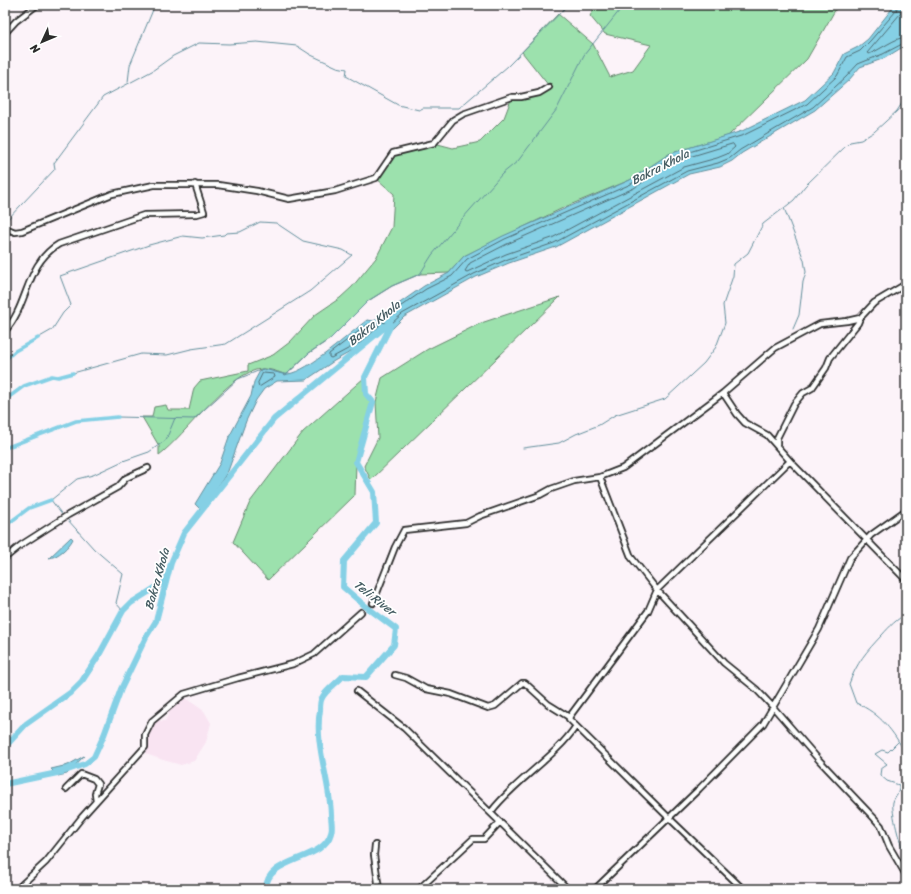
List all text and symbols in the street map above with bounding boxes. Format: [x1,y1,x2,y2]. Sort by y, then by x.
north arrow [22,22,62,62]
text: N [25,39,45,59]
water label: Bakra Khola [627,142,694,191]
water label: Bakra Khola [343,294,406,351]
water label: Bakra Khola [138,545,177,612]
water label: Teli River [349,574,403,623]

